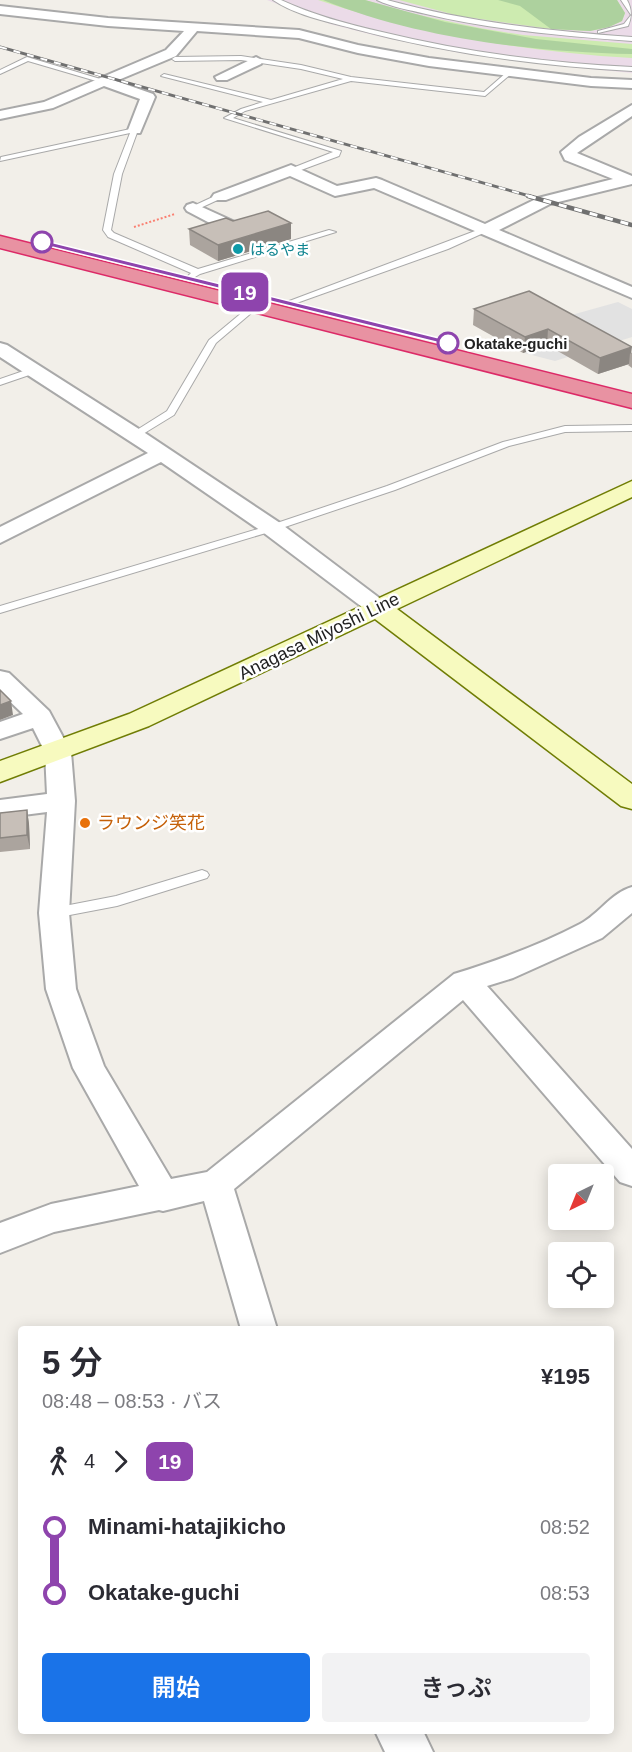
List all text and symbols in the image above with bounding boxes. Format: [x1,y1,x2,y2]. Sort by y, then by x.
unlabelled marker [31,231,53,253]
place label: はるやま [250,241,310,258]
marker: はるやま [231,242,245,256]
line badge: 19 [218,272,272,312]
text: 19 [233,281,257,304]
marker: Okatake-guchi [437,332,459,354]
place label: Okatake-guchi [464,335,567,352]
street label: Anagasa Miyoshi Line [235,588,403,684]
place label: ラウンジ笑花 [97,813,205,833]
marker: ラウンジ笑花 [78,816,92,830]
north arrow [548,1164,614,1230]
map controls [548,1164,614,1308]
button: locate [548,1242,614,1308]
text: 5 分 [42,1344,103,1381]
text: ¥195 [541,1364,590,1389]
text: 08:48 – 08:53 · バス [42,1390,222,1412]
icon: walk [42,1445,75,1478]
icon: forward [104,1445,137,1478]
text: 4 [84,1450,95,1472]
text: 19 [158,1450,181,1473]
text: Minami-hatajikicho [88,1514,286,1539]
text: 08:52 [540,1516,590,1538]
text: Okatake-guchi [88,1580,240,1605]
text: 08:53 [540,1582,590,1604]
button: 開始 [42,1653,310,1722]
button: きっぷ [322,1653,590,1722]

